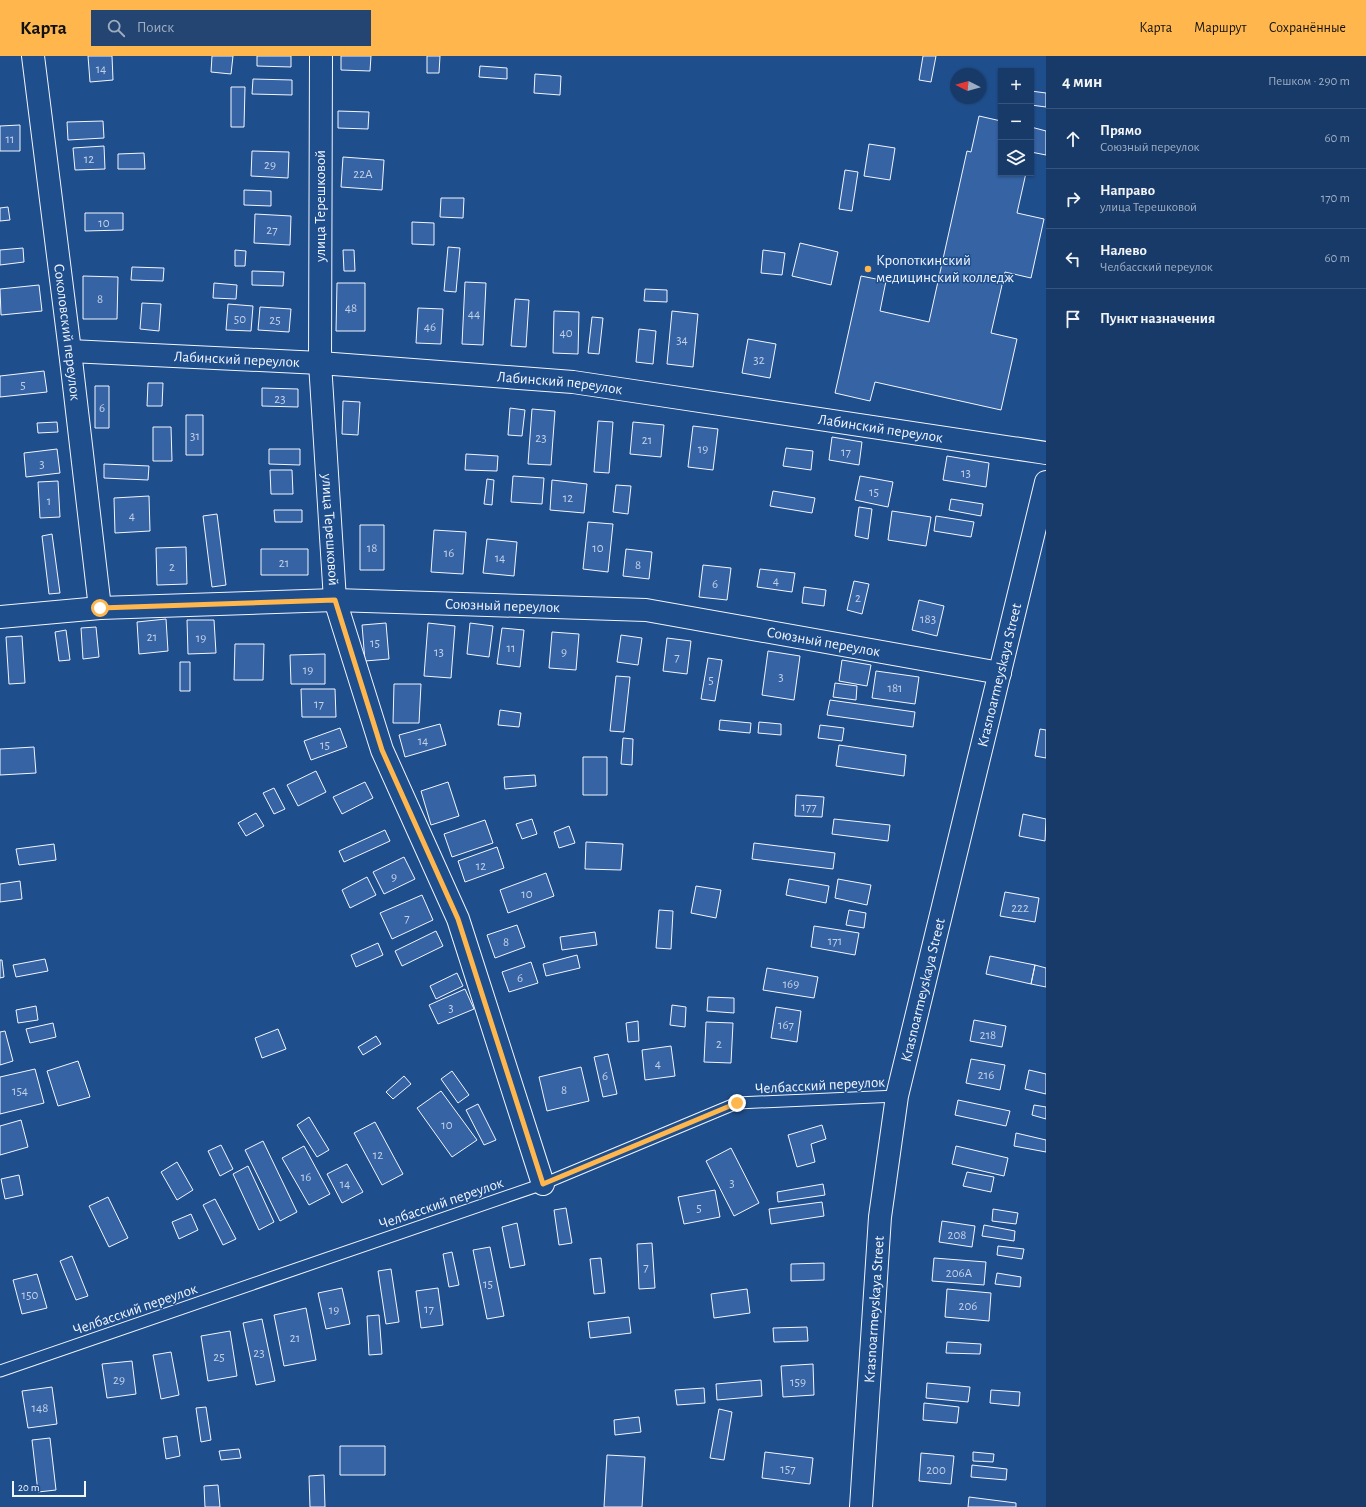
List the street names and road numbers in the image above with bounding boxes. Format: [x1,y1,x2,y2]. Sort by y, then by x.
street label: улица Терешковой [313,150,328,263]
street label: Соколовский переулок [51,263,83,401]
street label: Лабинский переулок [174,349,300,370]
street label: Лабинский переулок [497,369,624,397]
street label: Лабинский переулок [817,412,944,445]
street label: улица Терешковой [319,472,341,586]
street label: Союзный переулок [445,597,560,615]
street label: Krasnoarmeyskaya Street [975,602,1024,748]
street label: Союзный переулок [766,625,881,660]
street label: Krasnoarmeyskaya Street [899,917,948,1063]
street label: Челбасский переулок [755,1075,886,1096]
street label: Челбасский переулок [377,1175,505,1232]
street label: Krasnoarmeyskaya Street [862,1235,887,1383]
street label: Челбасский переулок [71,1281,199,1338]

